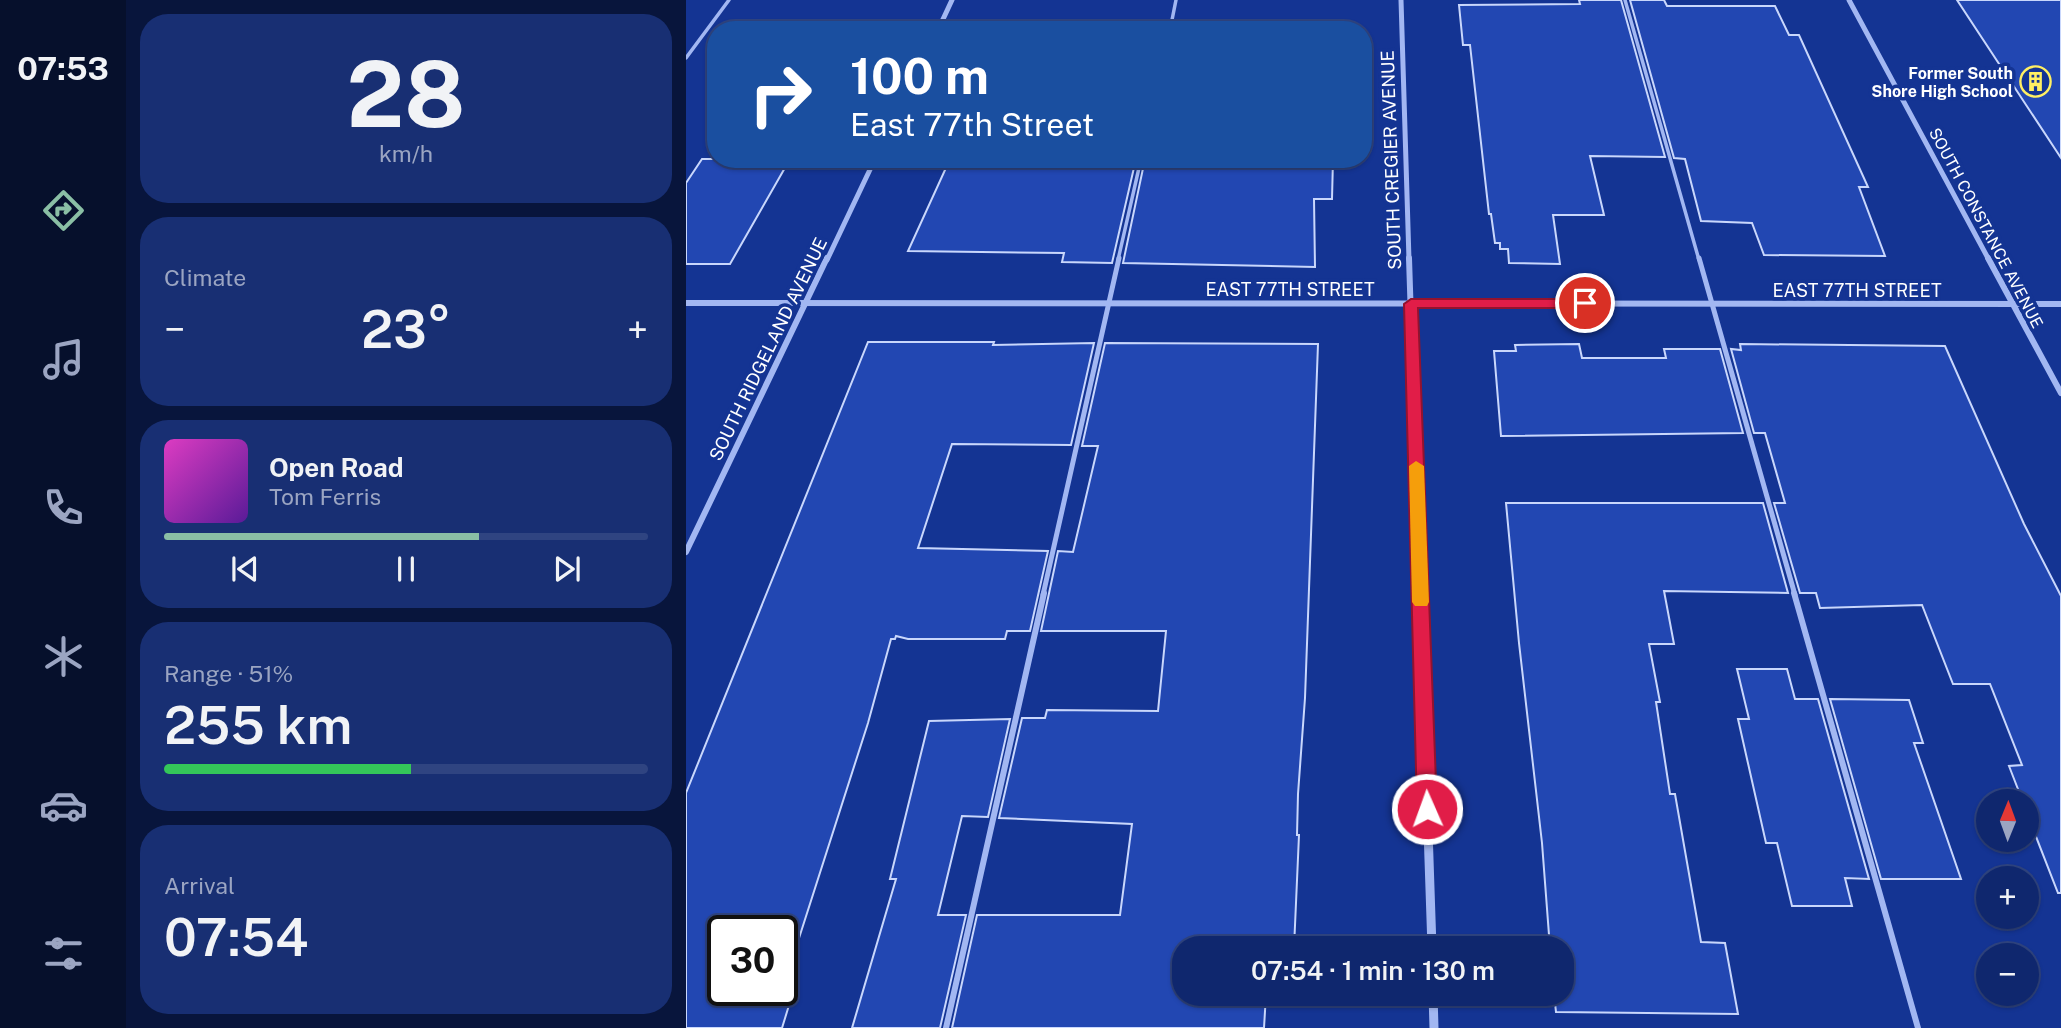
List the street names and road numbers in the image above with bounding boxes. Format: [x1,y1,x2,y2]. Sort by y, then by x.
street label: SOUTH CREGIER AVENUE [1377,50,1405,270]
street label: SOUTH CONSTANCE AVENUE [1925,125,2047,331]
street label: SOUTH RIDGELAND AVENUE [705,234,831,464]
street label: EAST 77TH STREET [1205,279,1375,300]
street label: EAST 77TH STREET [1772,280,1942,301]

